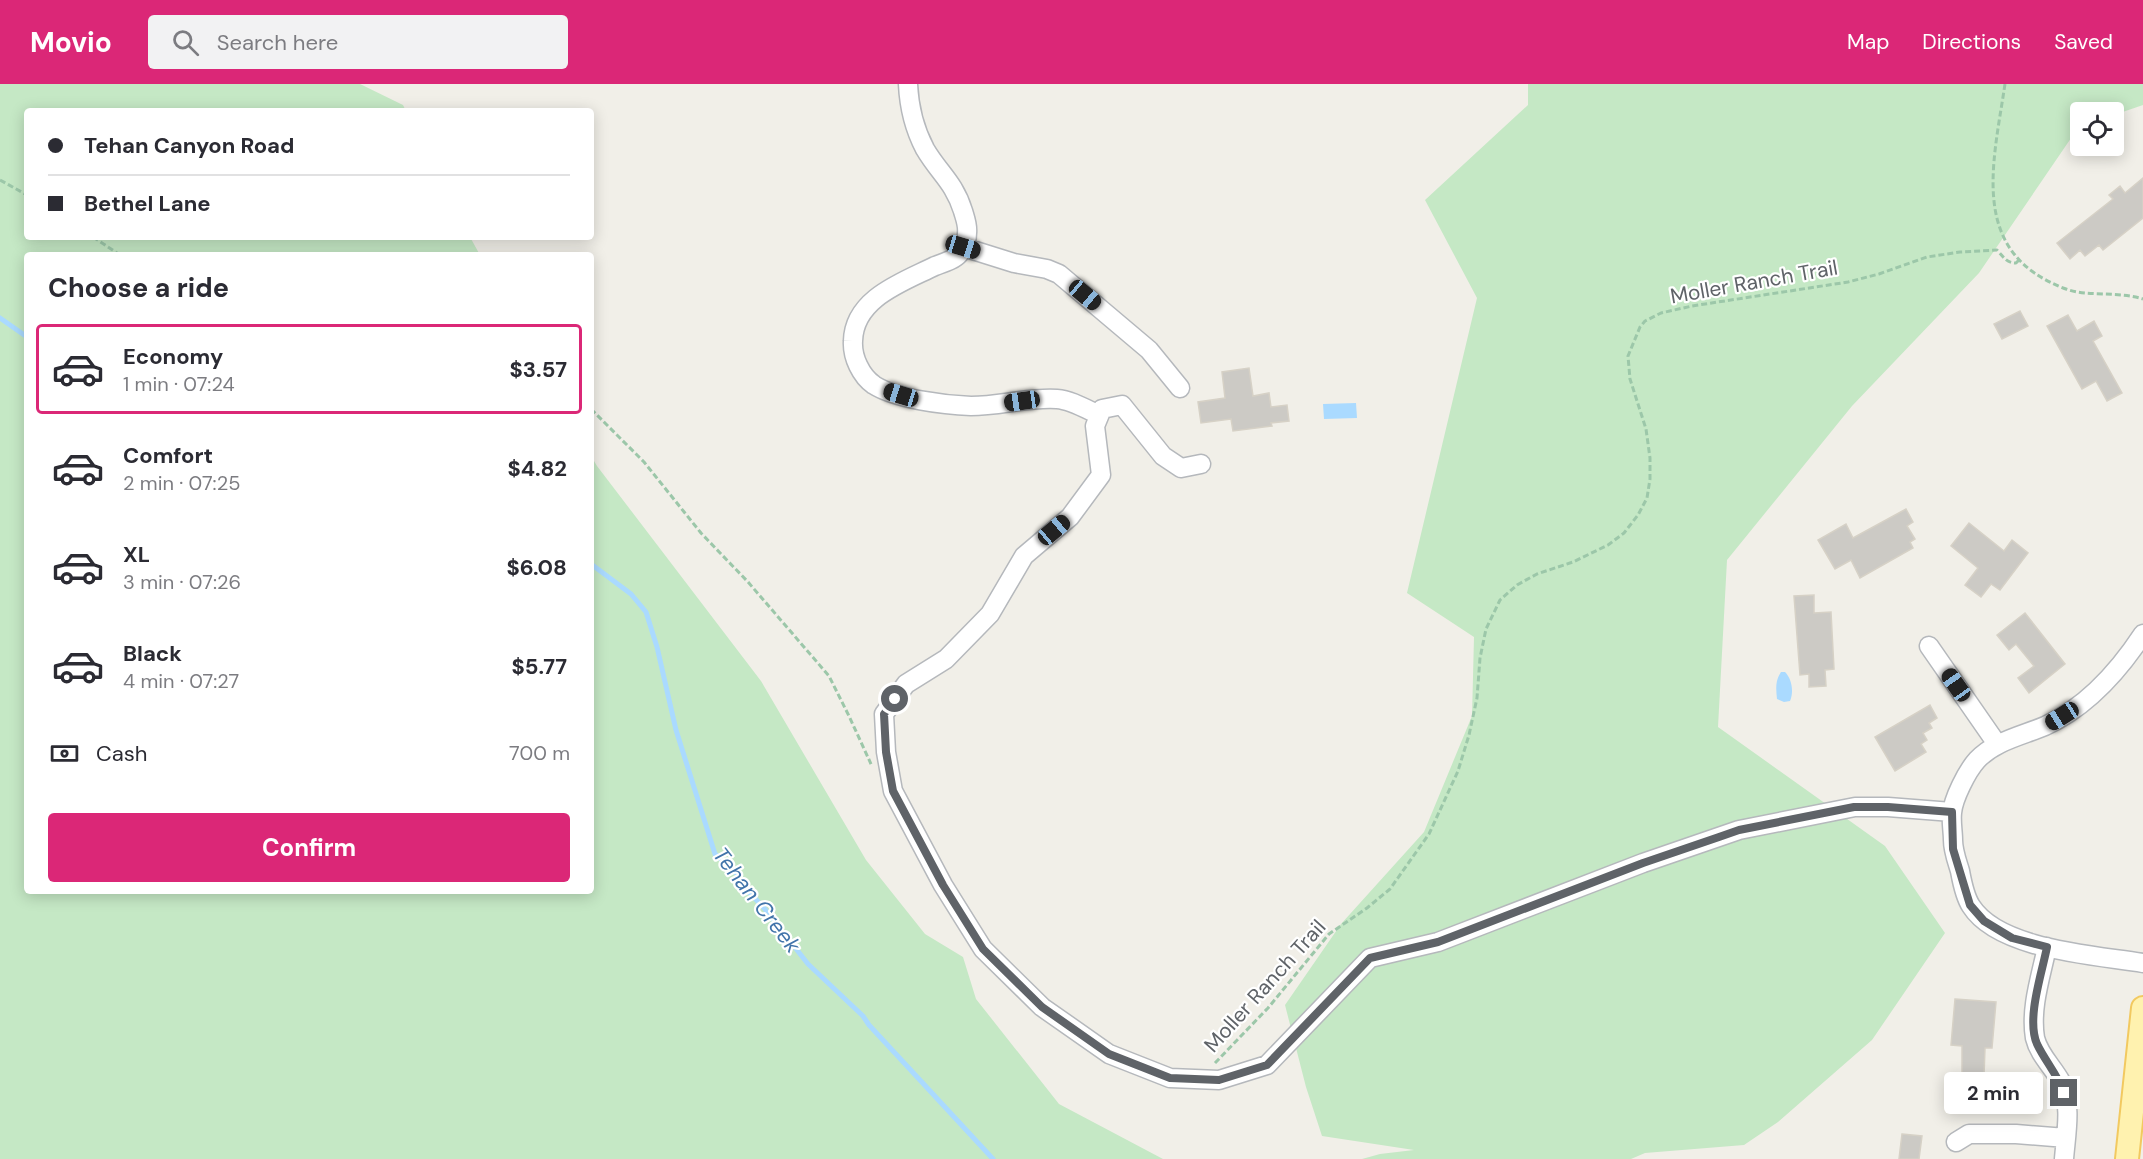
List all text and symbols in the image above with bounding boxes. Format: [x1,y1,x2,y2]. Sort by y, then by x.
search box [148,15,568,69]
text: Movio [30,24,112,61]
icon: search [169,26,202,59]
text: Search here [217,28,338,57]
text: Map [1847,28,1889,56]
text: Directions [1922,28,2021,56]
text: Saved [2054,28,2113,56]
map controls [2070,102,2124,156]
button: locate [2070,102,2124,156]
text: Tehan Canyon Road [84,131,294,160]
text: Bethel Lane [84,189,211,218]
car [943,233,983,261]
street label: Moller Ranch Trail [1668,253,1840,311]
text: Choose a ride [48,270,229,305]
car [1065,277,1105,313]
icon: car [51,342,105,396]
text: Economy [123,342,223,371]
text: $3.57 [510,355,567,384]
text: 1 min · 07:24 [123,371,235,397]
car [881,381,921,409]
car [1003,390,1041,412]
icon: car [51,441,105,495]
text: Comfort [123,441,213,470]
text: $4.82 [507,454,567,483]
text: 2 min · 07:25 [123,470,240,496]
car [1034,512,1074,548]
icon: car [51,540,105,594]
text: XL [123,540,150,569]
text: $6.08 [506,553,567,582]
text: 3 min · 07:26 [123,569,241,595]
icon: car [51,639,105,693]
text: Black [123,639,182,668]
text: $5.77 [512,652,567,681]
car [1938,665,1974,705]
text: 4 min · 07:27 [123,668,239,694]
route start [881,685,908,712]
car [2042,699,2082,733]
icon: cash [48,737,81,770]
text: Cash [96,739,147,768]
text: 700 m [509,740,570,766]
button: Confirm [48,813,570,882]
water label: Tehan Creek [707,841,808,959]
street label: Moller Ranch Trail [1198,914,1332,1058]
callout: 2 min [1944,1072,2043,1114]
route end [2050,1079,2077,1106]
text: 2 min [1967,1080,2020,1106]

